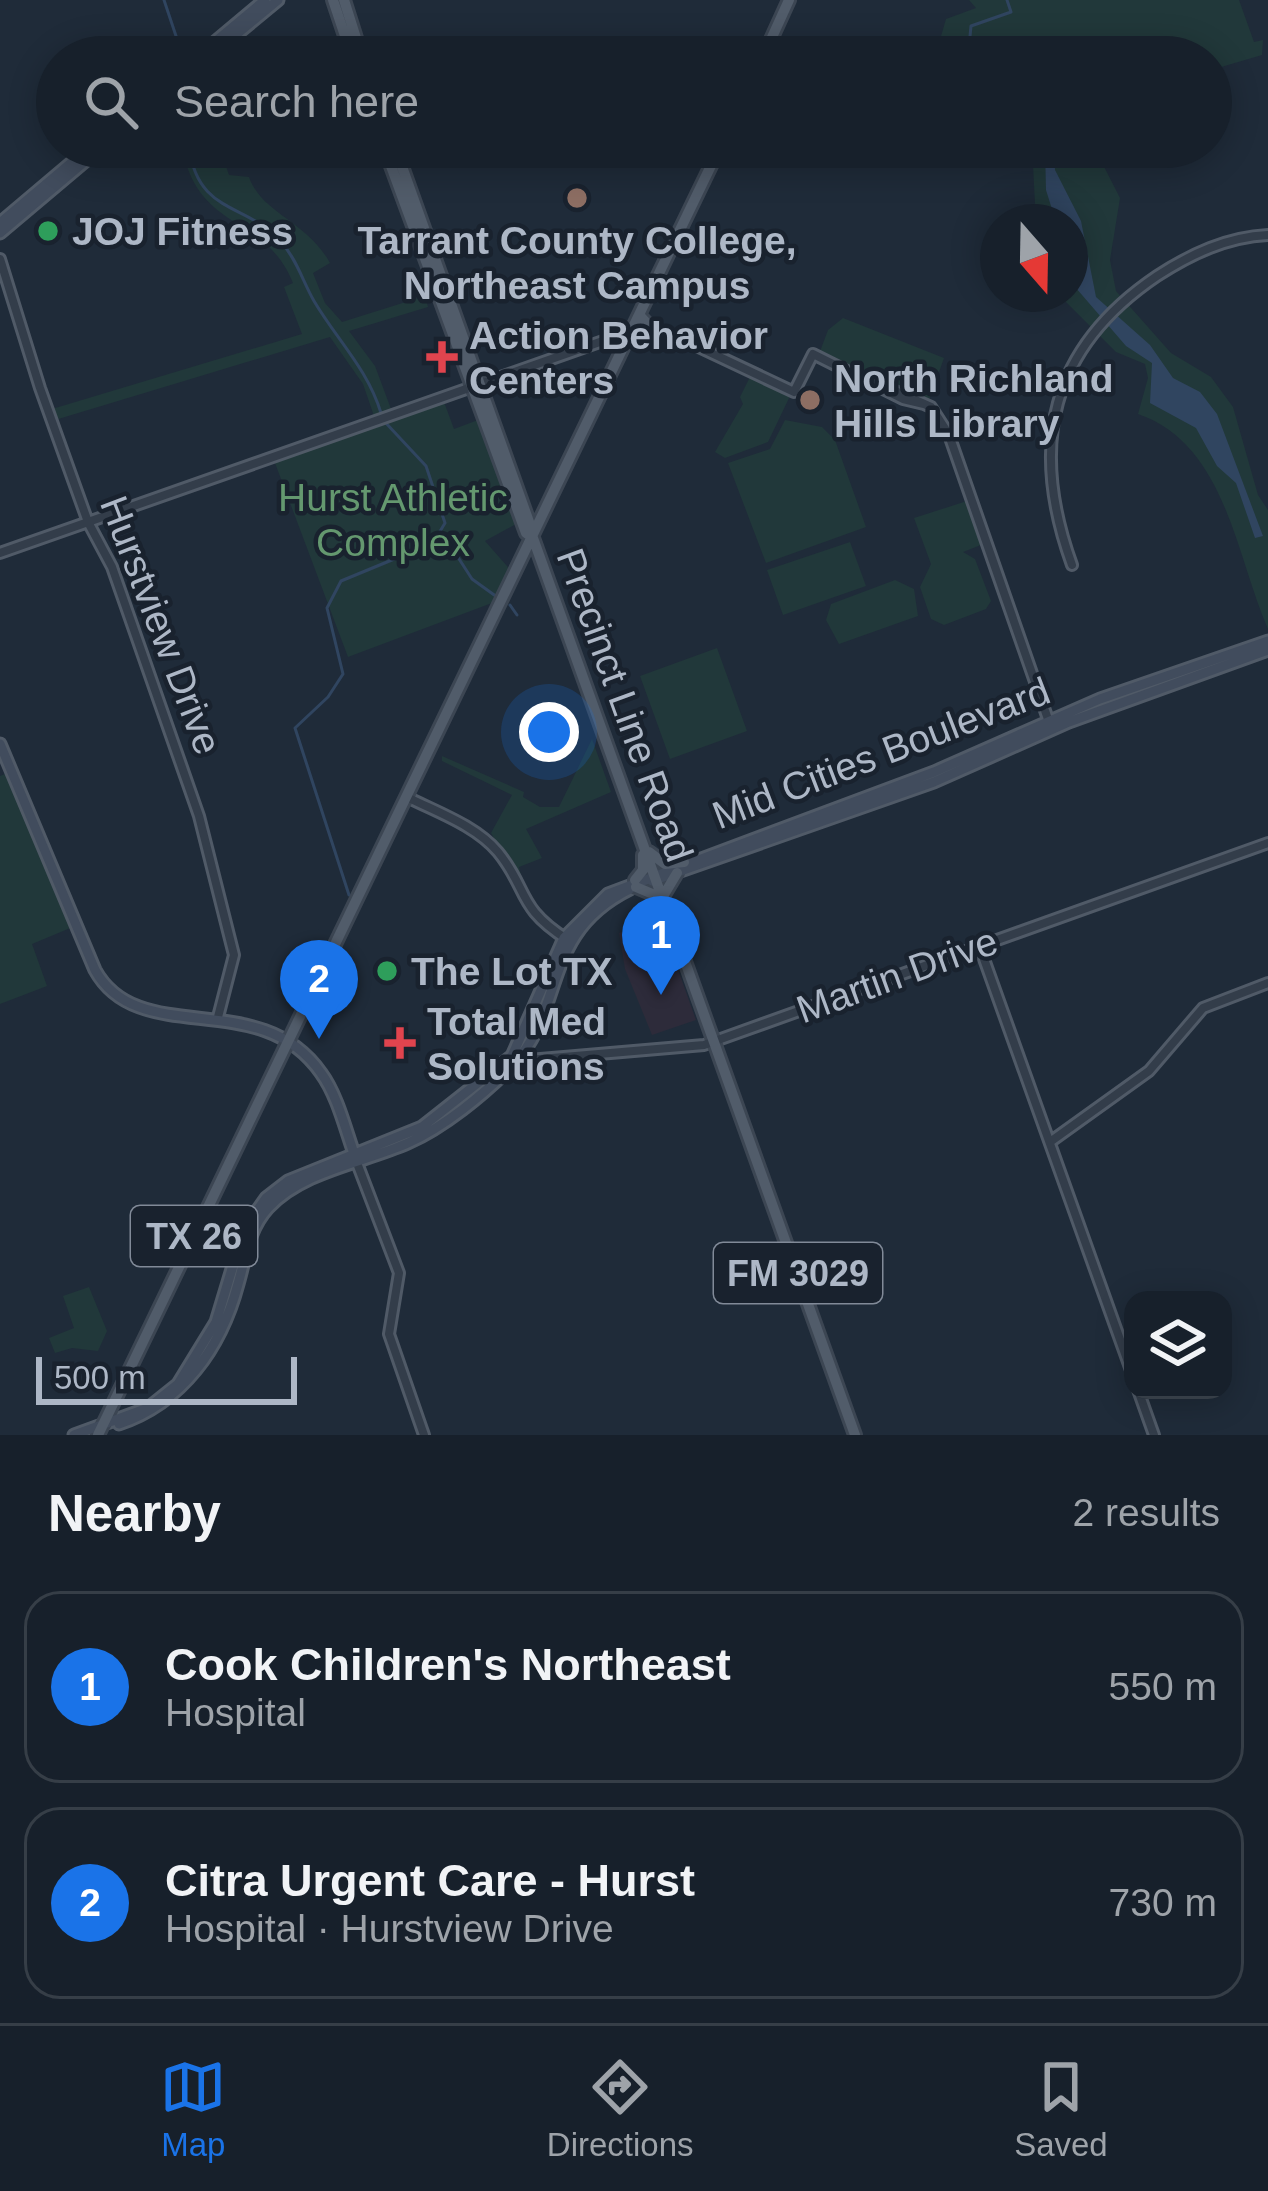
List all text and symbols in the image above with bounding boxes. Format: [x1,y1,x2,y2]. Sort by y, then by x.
search box [36,36,1232,168]
icon: search [78,69,144,135]
text: Search here [174,76,419,127]
marker: Tarrant County College, Northeast Campus [564,185,590,211]
north arrow [980,204,1088,312]
place label: JOJ Fitness [72,210,293,253]
marker: JOJ Fitness [35,218,61,244]
place label: Tarrant County College, Northeast Campus [357,219,797,307]
place label: Action Behavior Centers [469,314,768,402]
marker: Action Behavior Centers [426,341,458,373]
place label: North Richland Hills Library [834,357,1114,445]
marker: North Richland Hills Library [797,387,823,413]
park label: Hurst Athletic Complex [278,476,508,564]
street label: Hurstview Drive [92,490,230,760]
street label: Precinct Line Road [548,543,702,867]
street label: Mid Cities Boulevard [706,669,1056,837]
your location [519,702,579,762]
pin: 1 [622,896,700,995]
street label: Martin Drive [791,919,1003,1031]
pin: 2 [280,940,358,1039]
place label: The Lot TX [411,950,612,993]
marker: The Lot TX [374,958,400,984]
place label: Total Med Solutions [427,1000,606,1088]
marker: Total Med Solutions [384,1027,416,1059]
road number: TX 26 [131,1206,257,1266]
road number: FM 3029 [714,1243,882,1303]
map controls [1124,1291,1232,1399]
button: layers [1124,1291,1232,1399]
scale bar [36,1351,297,1404]
text: 500 m [54,1359,146,1396]
text: Nearby [48,1485,221,1542]
text: 2 results [1073,1491,1220,1534]
text: Cook Children's Northeast [165,1639,731,1690]
text: 1 [79,1665,101,1708]
text: 550 m [1109,1665,1217,1708]
text: Hospital [165,1691,306,1734]
text: Citra Urgent Care - Hurst [165,1855,695,1906]
text: 2 [79,1881,101,1924]
text: 730 m [1109,1881,1217,1924]
text: Hospital · Hurstview Drive [165,1907,614,1950]
tab: Map [160,2054,226,2164]
tab: Directions [547,2054,694,2164]
tab: Saved [1014,2054,1108,2164]

